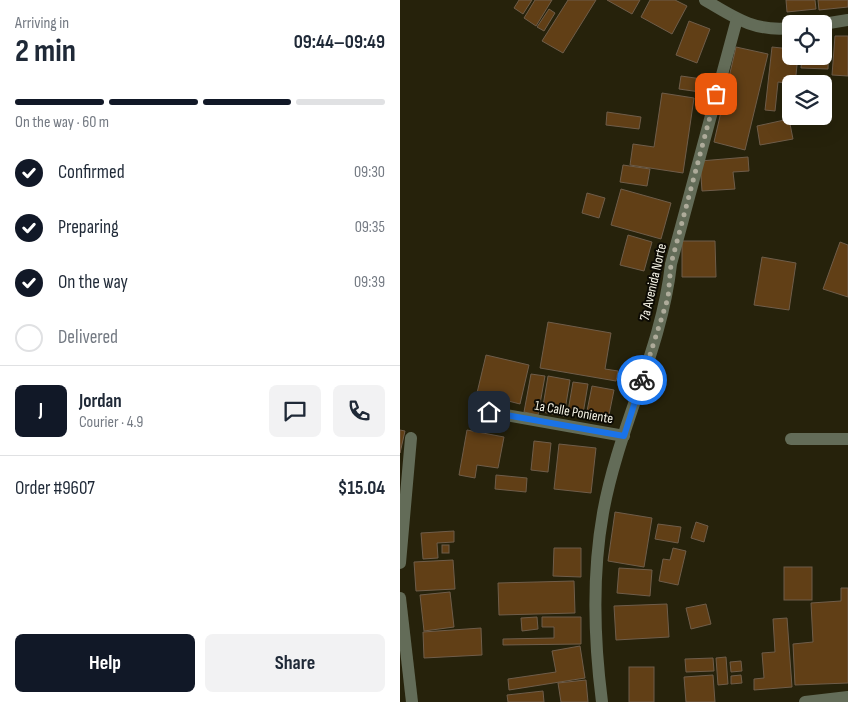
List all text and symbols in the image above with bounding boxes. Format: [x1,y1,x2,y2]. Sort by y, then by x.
text: Arriving in [15,14,69,33]
map controls [782,15,832,125]
button: locate [782,15,832,65]
text: 09:44–09:49 [294,31,385,54]
text: 2 min [15,32,76,71]
pin [695,73,737,115]
button: layers [782,75,832,125]
icon: bag [702,80,730,108]
text: On the way · 60 m [15,113,109,132]
icon: check [15,159,43,187]
text: Confirmed [58,161,125,184]
text: 09:30 [354,163,385,182]
icon: check [15,214,43,242]
text: Preparing [58,216,119,239]
text: 09:35 [355,218,385,237]
street label: 7a Avenida Norte [636,242,670,322]
icon: check [15,269,43,297]
text: On the way [58,271,128,294]
text: 09:39 [354,273,385,292]
text: Delivered [58,326,118,349]
courier [617,355,667,405]
icon: bike [628,366,656,394]
button: chat [269,385,321,437]
button: phone [333,385,385,437]
text: Jordan [79,390,122,413]
pin [468,391,510,433]
street label: 1a Calle Poniente [533,397,615,427]
icon: home [475,398,503,426]
text: J [39,399,43,422]
text: Courier · 4.9 [79,413,143,432]
text: Order #9607 [15,477,95,500]
text: $15.04 [338,477,385,500]
button: Help [15,634,195,692]
button: Share [205,634,385,692]

